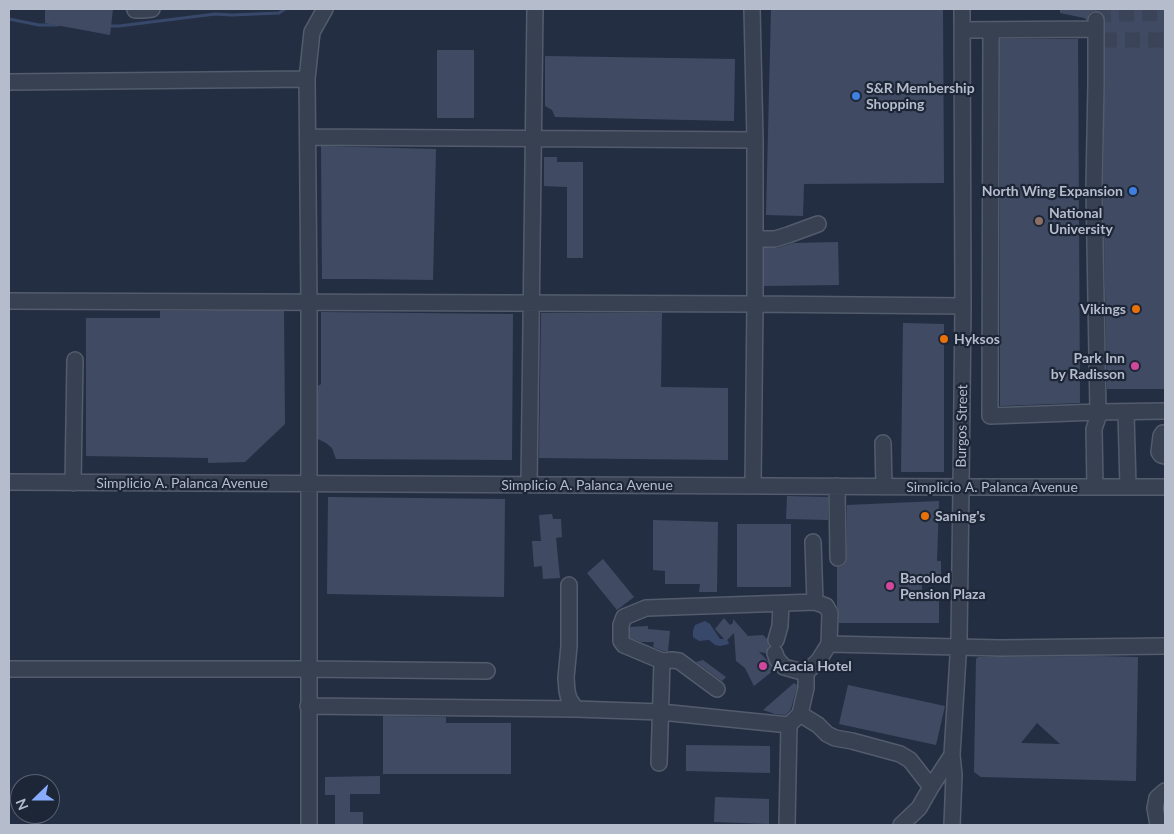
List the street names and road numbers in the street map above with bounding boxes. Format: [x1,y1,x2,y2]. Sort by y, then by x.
street label: Burgos Street [953,384,971,468]
street label: Simplicio A. Palanca Avenue [96,475,268,491]
street label: Simplicio A. Palanca Avenue [501,477,673,493]
street label: Simplicio A. Palanca Avenue [906,479,1078,495]

